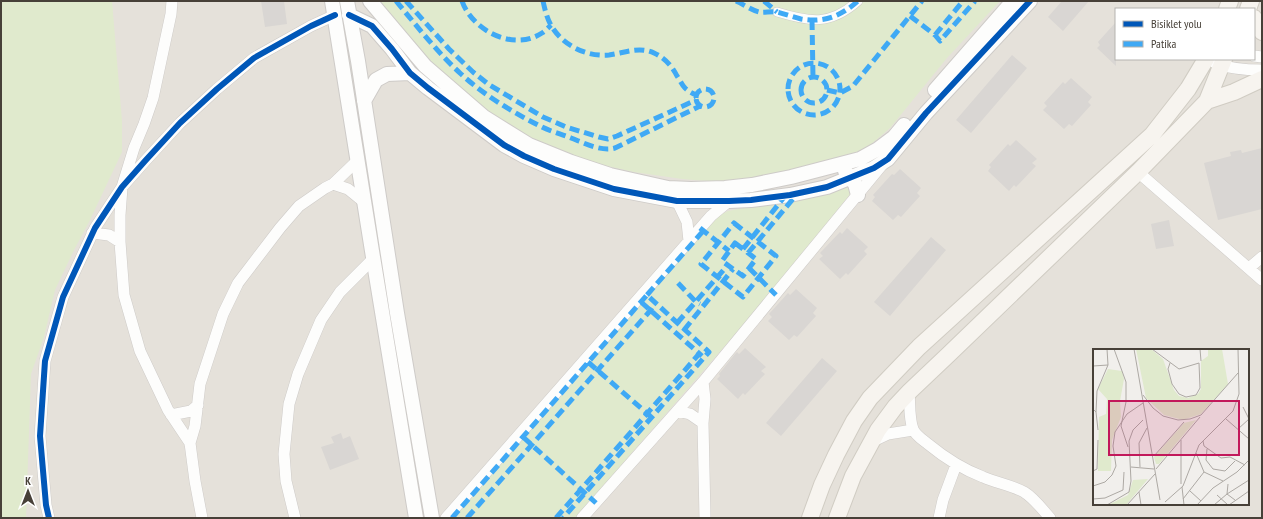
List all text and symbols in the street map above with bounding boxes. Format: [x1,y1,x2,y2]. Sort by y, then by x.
legend [1115,8,1255,60]
text: Bisiklet yolu [1151,16,1202,31]
text: Patika [1151,36,1176,51]
inset map [1093,349,1249,505]
north arrow [8,471,48,511]
text: K [25,474,31,488]

